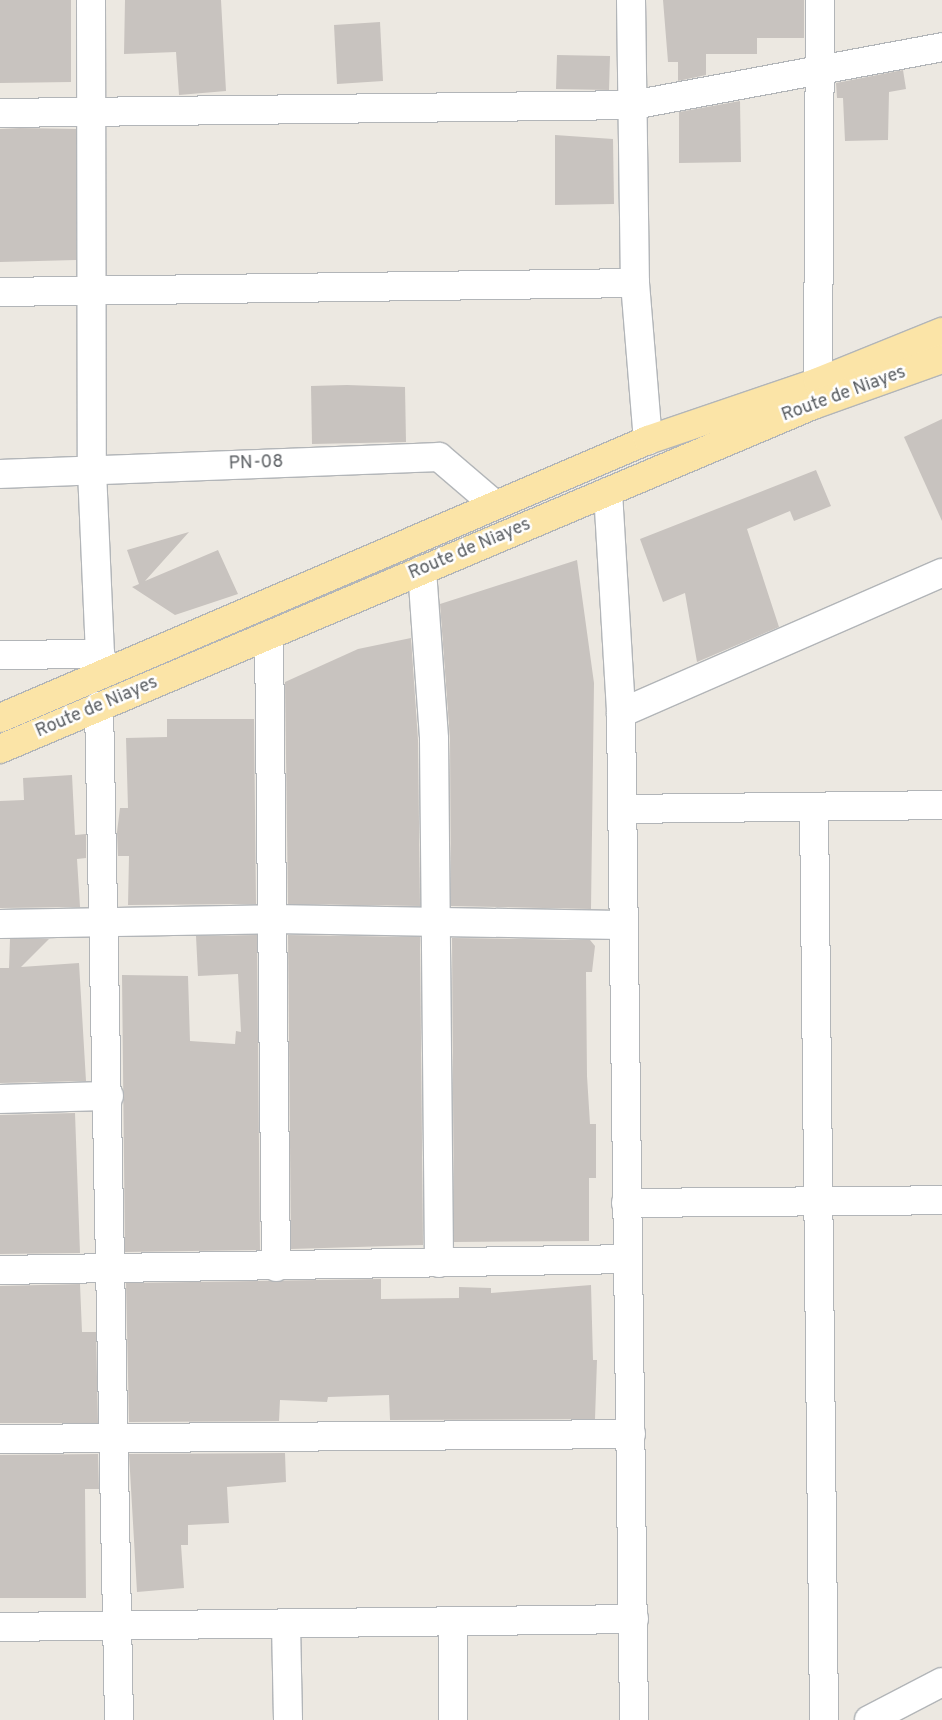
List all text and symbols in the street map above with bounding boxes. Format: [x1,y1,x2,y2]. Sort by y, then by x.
street label: Route de Niayes [779,363,909,427]
street label: PN-08 [228,452,284,476]
street label: Route de Niayes [406,515,534,585]
street label: Route de Niayes [33,673,161,743]

